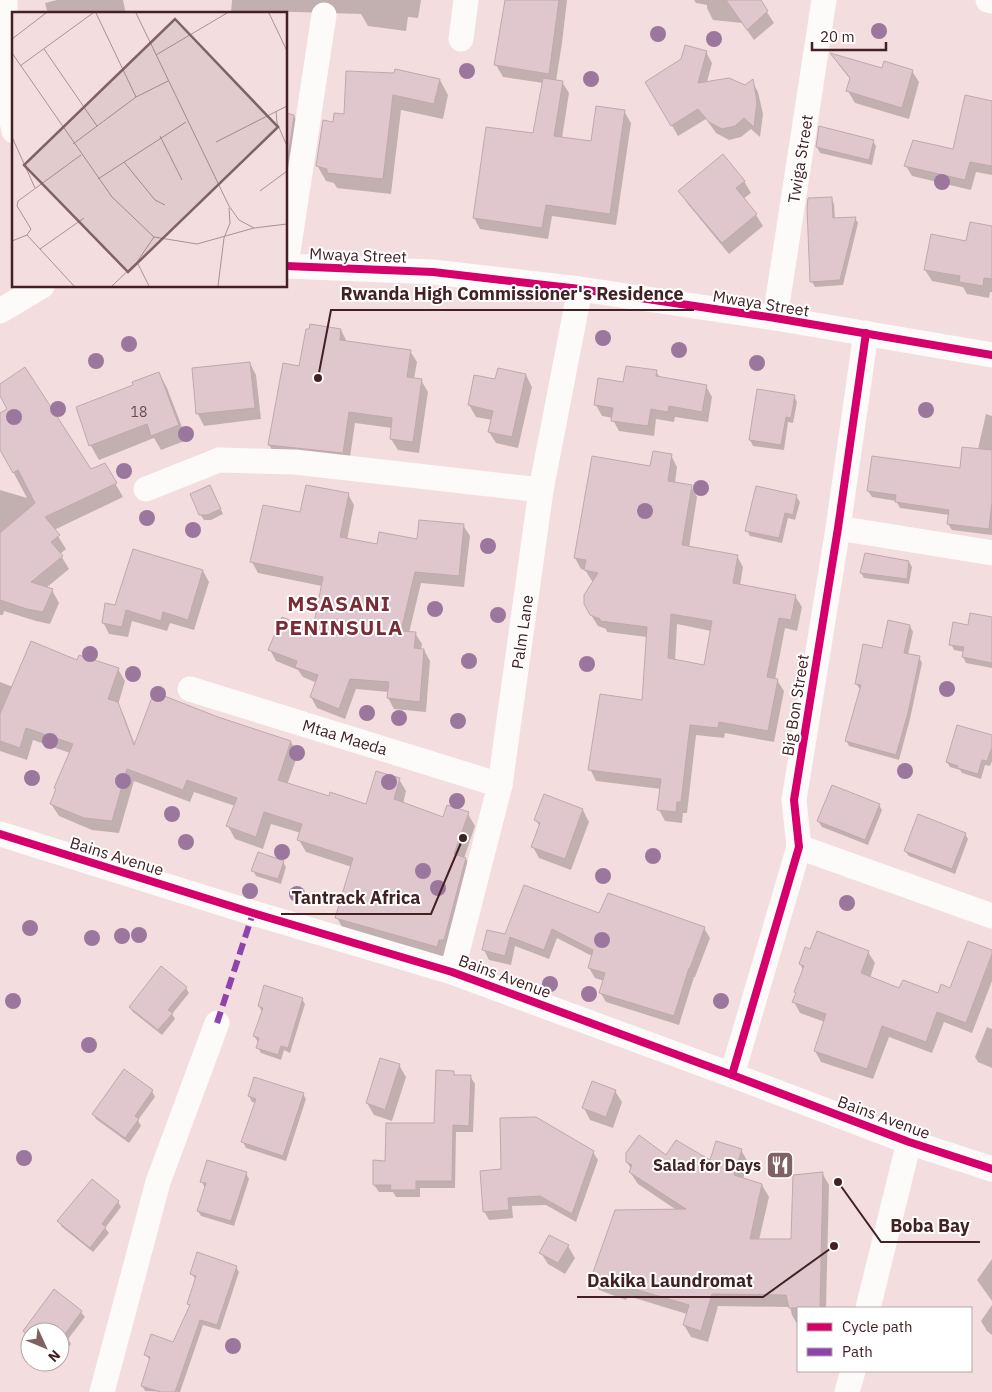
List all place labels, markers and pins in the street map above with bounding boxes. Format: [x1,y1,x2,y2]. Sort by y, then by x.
callout: Rwanda High Commissioner's Residence [331,277,694,310]
callout: Tantrack Africa [281,881,431,914]
restaurant icon: Salad for Days [765,1150,795,1180]
place label: Salad for Days [653,1155,761,1175]
callout: Boba Bay [881,1209,980,1242]
callout: Dakika Laundromat [577,1264,763,1297]

